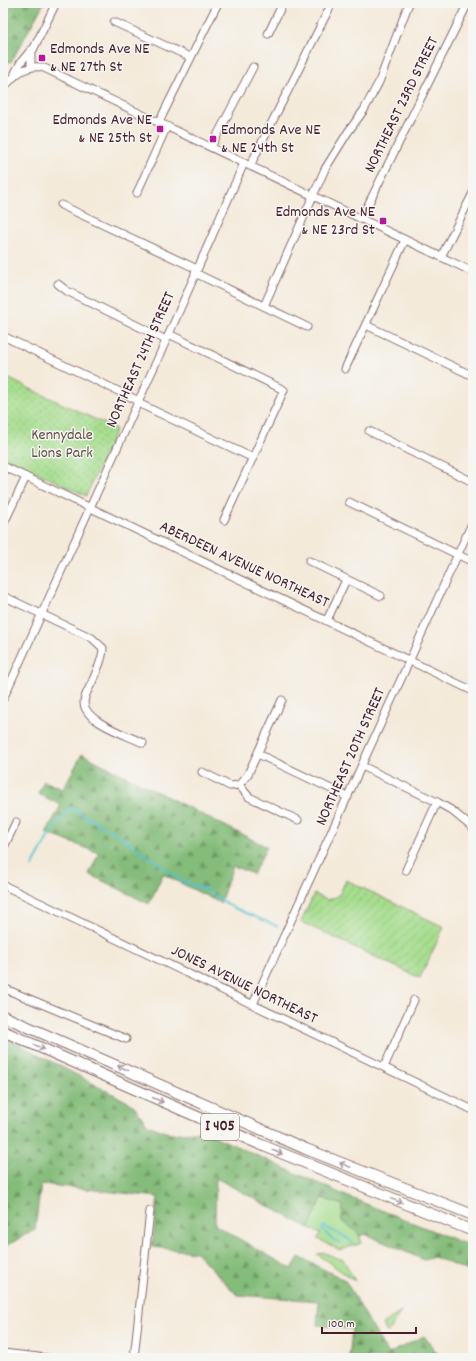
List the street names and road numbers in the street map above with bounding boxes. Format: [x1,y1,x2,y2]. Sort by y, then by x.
street label: NORTHEAST 23RD STREET [359,33,445,177]
street label: NORTHEAST 24TH STREET [101,288,182,432]
street label: ABERDEEN AVENUE NORTHEAST [155,516,333,615]
street label: NORTHEAST 20TH STREET [310,684,392,830]
street label: JONES AVENUE NORTHEAST [167,940,322,1031]
road number: I 405 [201,1114,239,1140]

